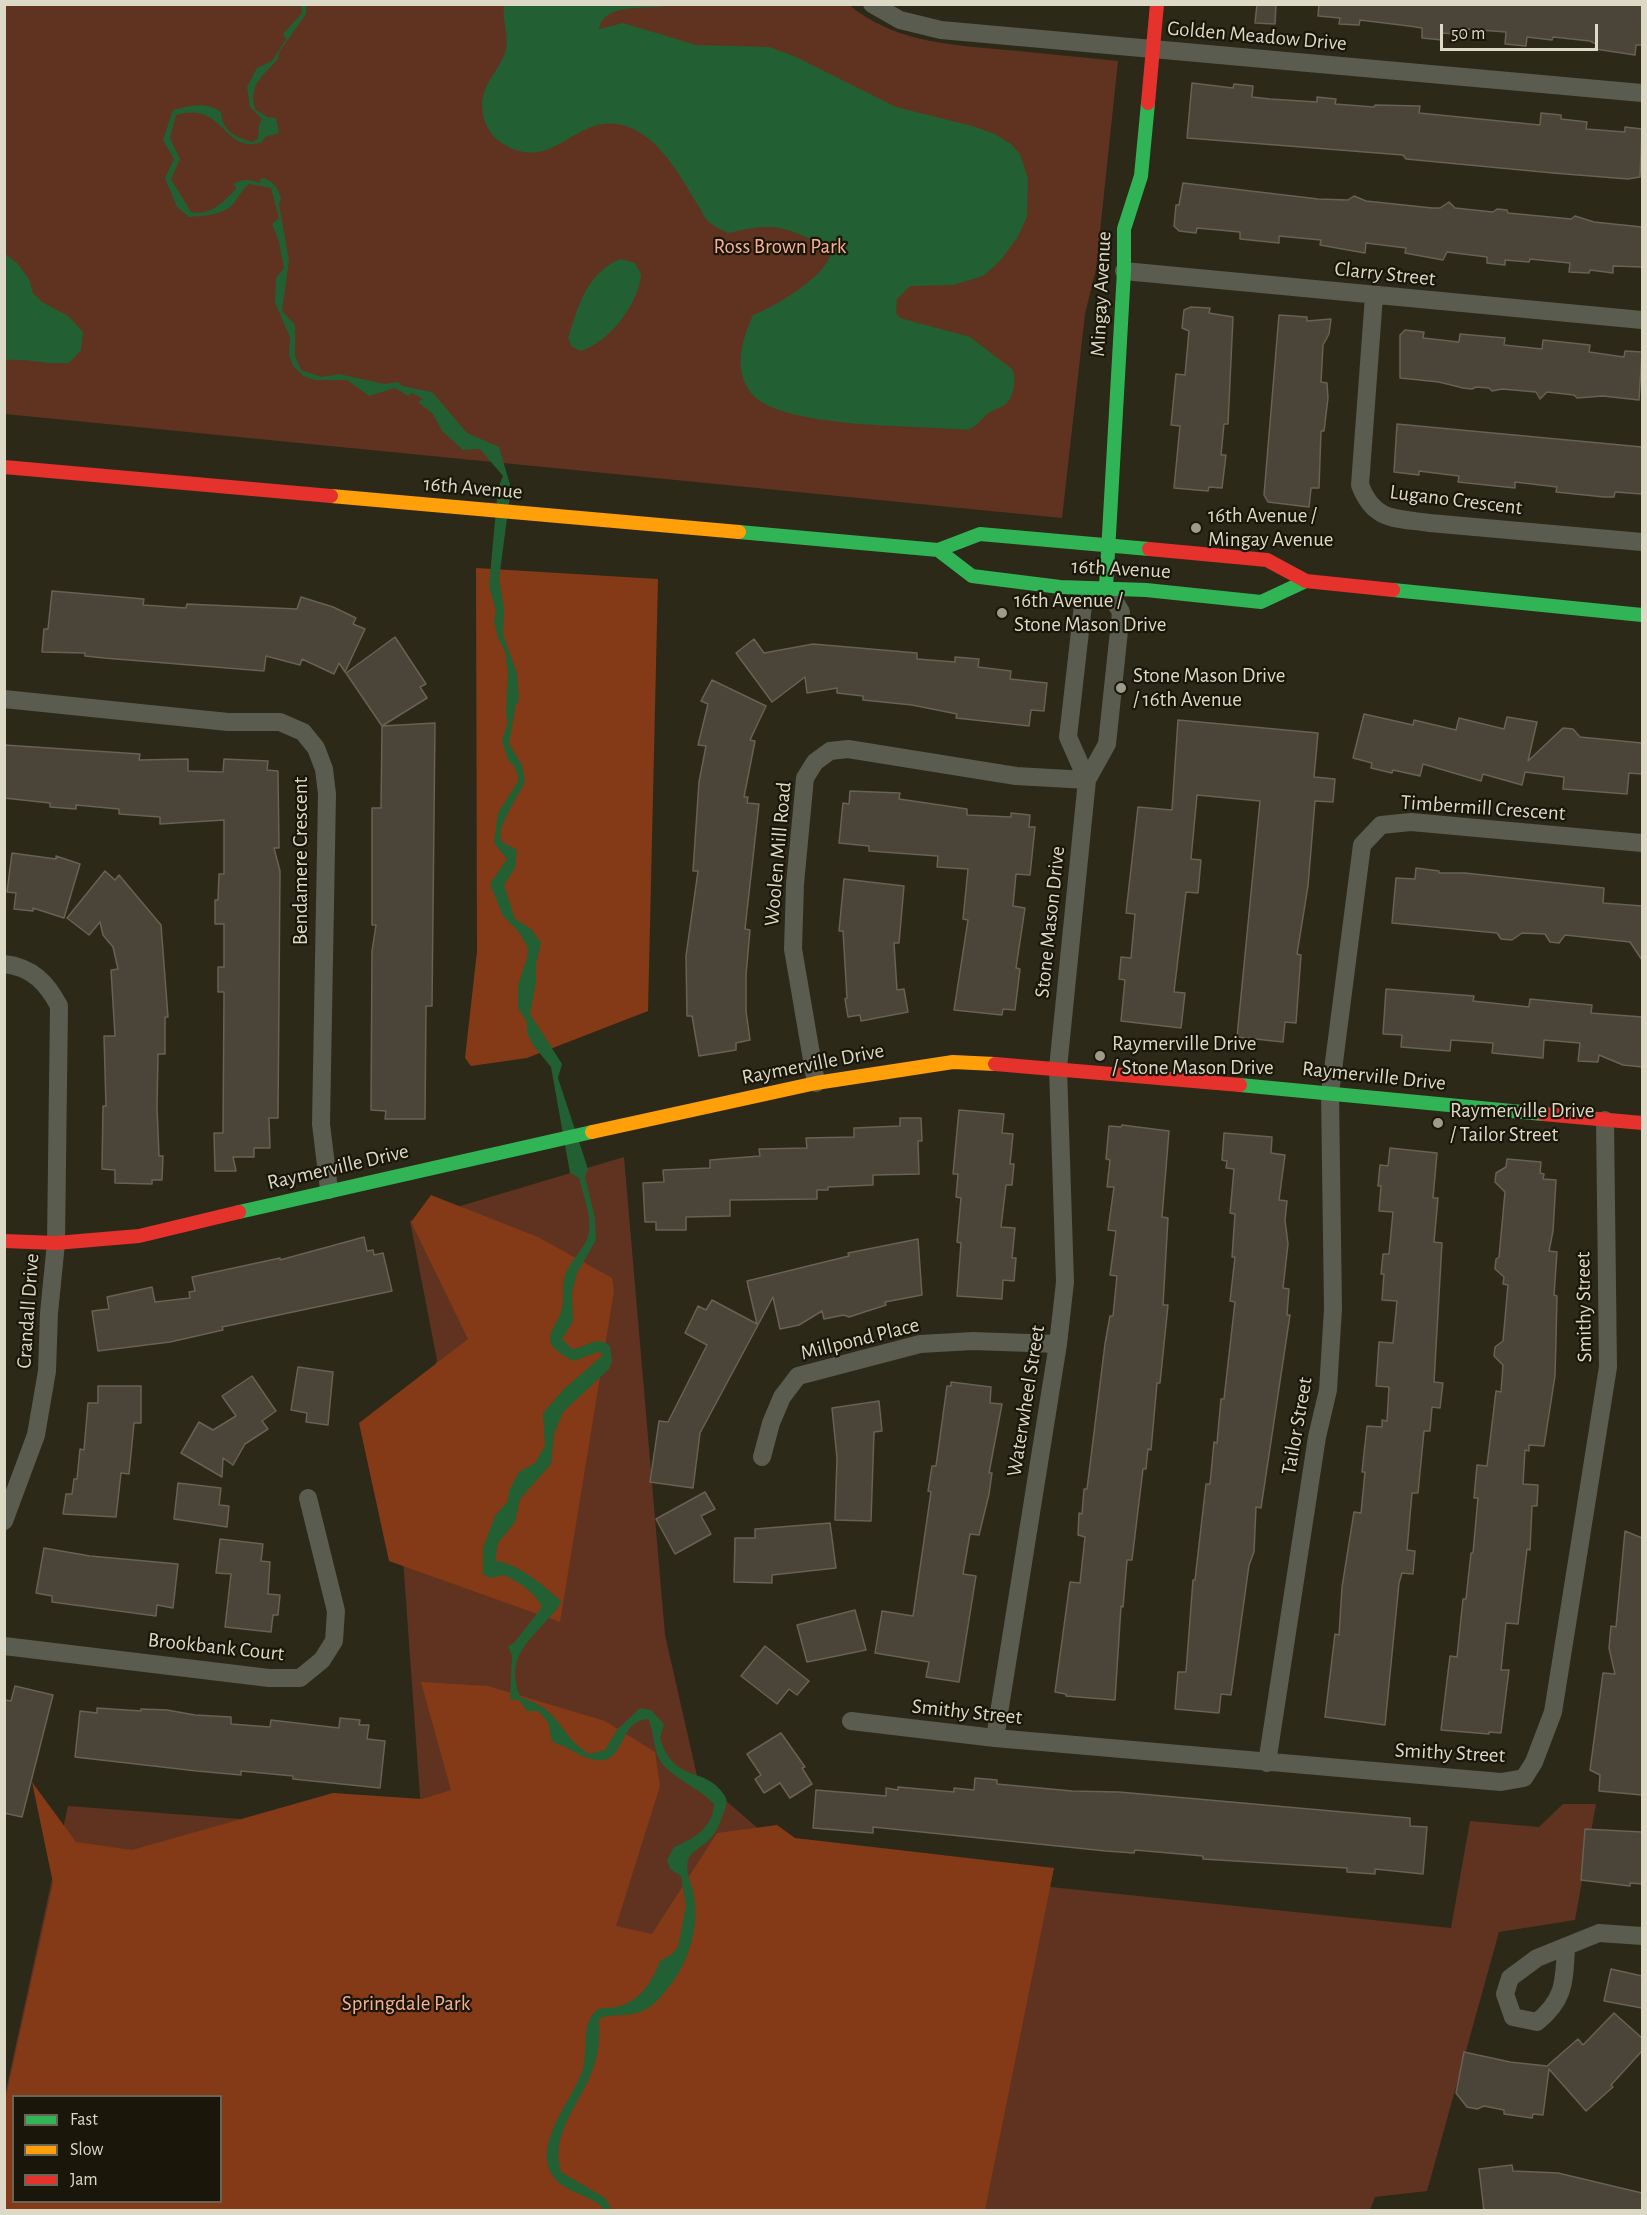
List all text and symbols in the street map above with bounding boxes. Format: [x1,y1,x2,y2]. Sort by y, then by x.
scale bar [1443,12,1600,50]
street label: Golden Meadow Drive [1166,16,1348,56]
text: 50 m [1451,25,1485,43]
street label: Mingay Avenue [1085,231,1117,357]
park label: Ross Brown Park [714,234,846,260]
street label: Clarry Street [1333,256,1437,292]
street label: 16th Avenue [422,471,524,505]
street label: Lugano Crescent [1388,479,1524,521]
place label: 16th Avenue / Mingay Avenue [1208,503,1334,553]
marker: 16th Avenue / Mingay Avenue [1189,521,1203,535]
street label: 16th Avenue [1071,554,1171,584]
place label: 16th Avenue / Stone Mason Drive [1014,588,1166,638]
marker: 16th Avenue / Stone Mason Drive [995,606,1009,620]
place label: Stone Mason Drive / 16th Avenue [1133,663,1285,713]
marker: Stone Mason Drive / 16th Avenue [1114,681,1128,695]
street label: Bendamere Crescent [288,777,314,945]
street label: Woolen Mill Road [759,781,797,927]
street label: Timbermill Crescent [1400,790,1566,826]
street label: Stone Mason Drive [1030,845,1070,999]
place label: Raymerville Drive / Stone Mason Drive [1112,1031,1274,1081]
street label: Raymerville Drive [740,1038,886,1090]
marker: Raymerville Drive / Stone Mason Drive [1093,1049,1107,1063]
street label: Raymerville Drive [1301,1056,1447,1096]
place label: Raymerville Drive / Tailor Street [1450,1098,1594,1148]
marker: Raymerville Drive / Tailor Street [1431,1116,1445,1130]
street label: Raymerville Drive [265,1138,411,1196]
street label: Smithy Street [1570,1251,1598,1363]
street label: Crandall Drive [11,1253,45,1369]
street label: Millpond Place [798,1312,922,1366]
street label: Waterwheel Street [1002,1323,1050,1479]
street label: Tailor Street [1276,1375,1318,1477]
street label: Brookbank Court [147,1627,285,1667]
street label: Smithy Street [911,1694,1023,1730]
street label: Smithy Street [1394,1738,1506,1768]
park label: Springdale Park [342,1991,470,2017]
legend [12,2095,222,2203]
text: Fast [70,2111,98,2129]
text: Slow [70,2141,103,2159]
text: Jam [70,2171,98,2189]

